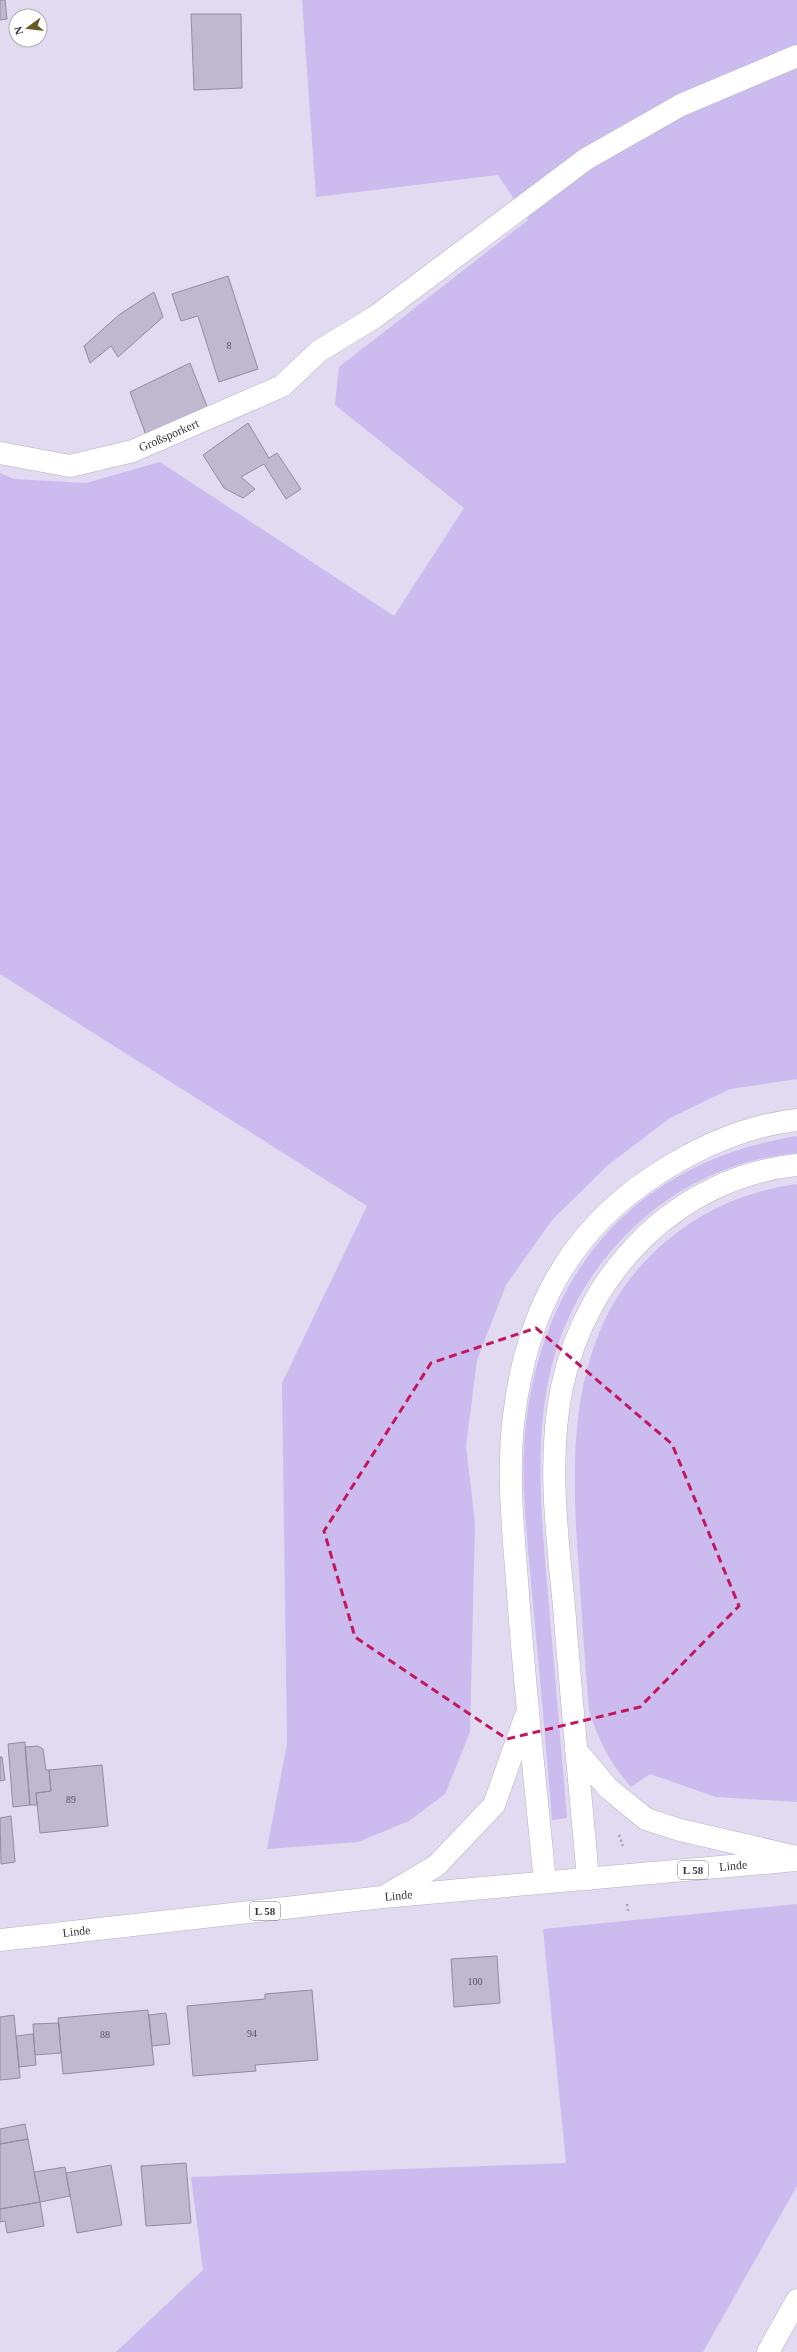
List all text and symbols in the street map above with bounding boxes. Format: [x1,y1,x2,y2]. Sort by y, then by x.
north arrow [8,8,48,48]
text: N [12,25,25,36]
house number: 8 [227,340,232,351]
street label: Großsporkert [137,416,202,455]
house number: 89 [66,1794,76,1805]
street label: Linde [719,1857,748,1874]
road number: L 58 [678,1861,708,1879]
street label: Linde [384,1887,413,1904]
road number: L 58 [250,1902,280,1920]
street label: Linde [62,1923,91,1940]
house number: 100 [468,1976,483,1987]
house number: 94 [247,2028,257,2039]
house number: 88 [100,2029,110,2040]

